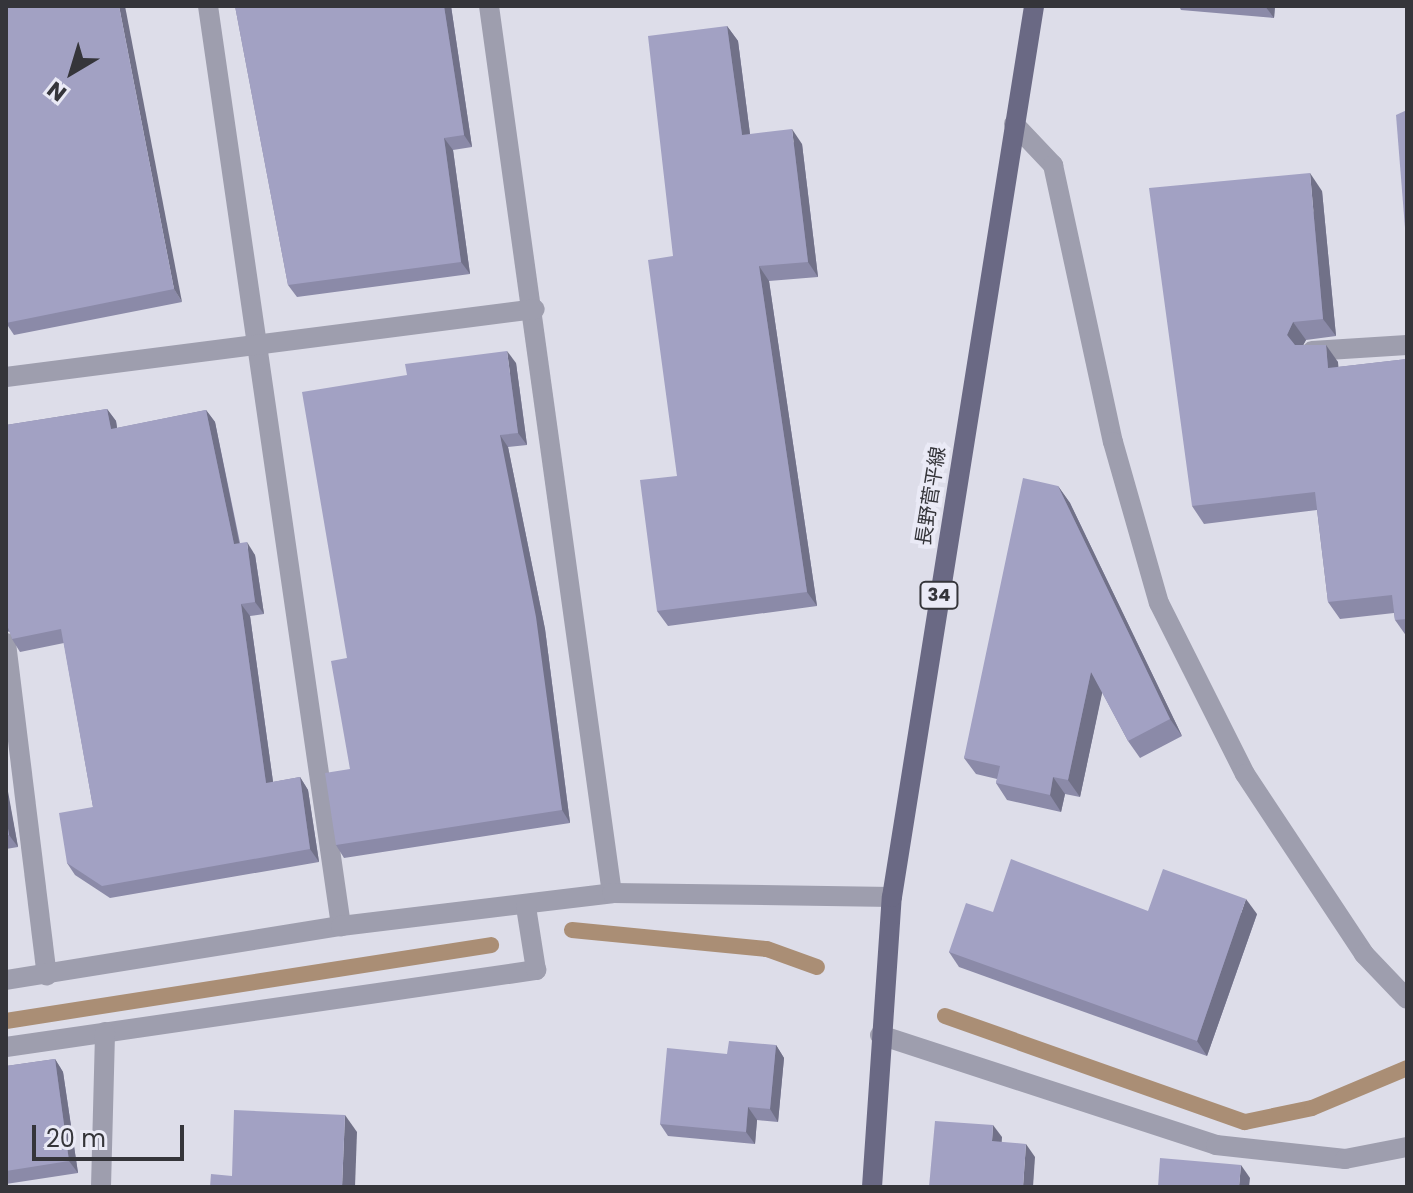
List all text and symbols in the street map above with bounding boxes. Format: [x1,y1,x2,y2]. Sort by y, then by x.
north arrow [32,32,112,112]
text: N [41,74,73,109]
street label: 長野菅平線 [911,445,951,547]
road number: 34 [919,581,959,609]
scale bar [36,1109,188,1159]
text: 20 m [46,1122,106,1155]

